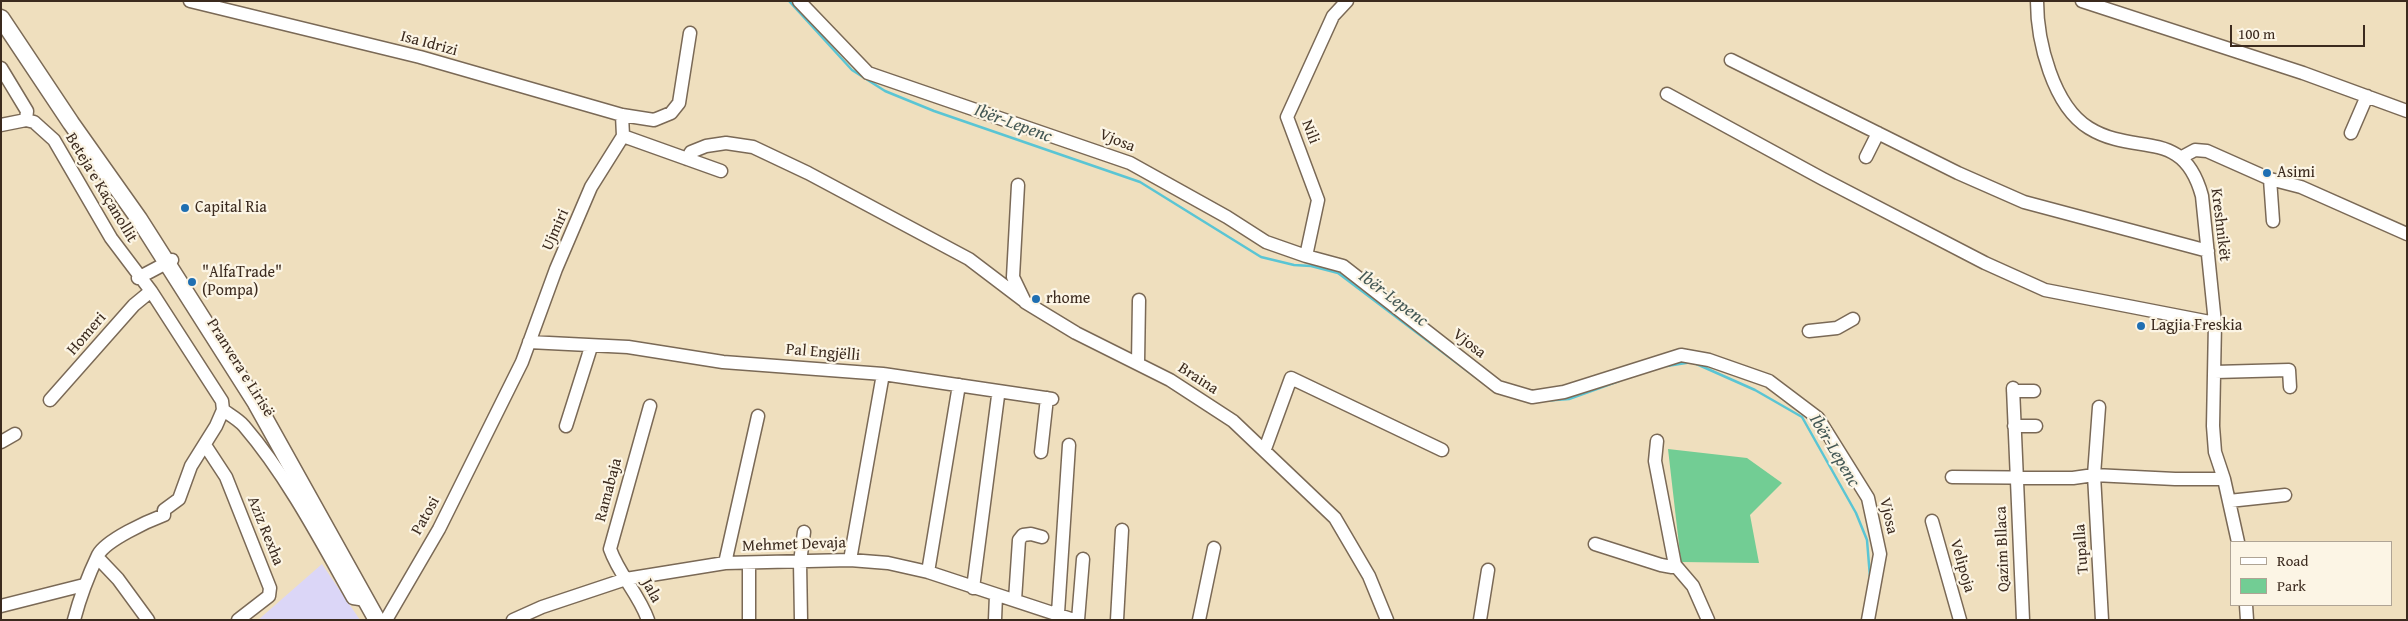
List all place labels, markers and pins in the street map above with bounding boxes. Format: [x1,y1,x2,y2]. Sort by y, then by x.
place label: Asimi [2277,163,2315,183]
marker: Asimi [2261,167,2273,179]
place label: Capital Ria [195,198,267,218]
marker: Capital Ria [179,202,191,214]
place label: "AlfaTrade" (Pompa) [202,263,282,301]
marker: "AlfaTrade" (Pompa) [186,276,198,288]
place label: rhome [1046,289,1090,309]
marker: rhome [1030,293,1042,305]
place label: Lagjia Freskia [2151,316,2242,336]
marker: Lagjia Freskia [2135,320,2147,332]

